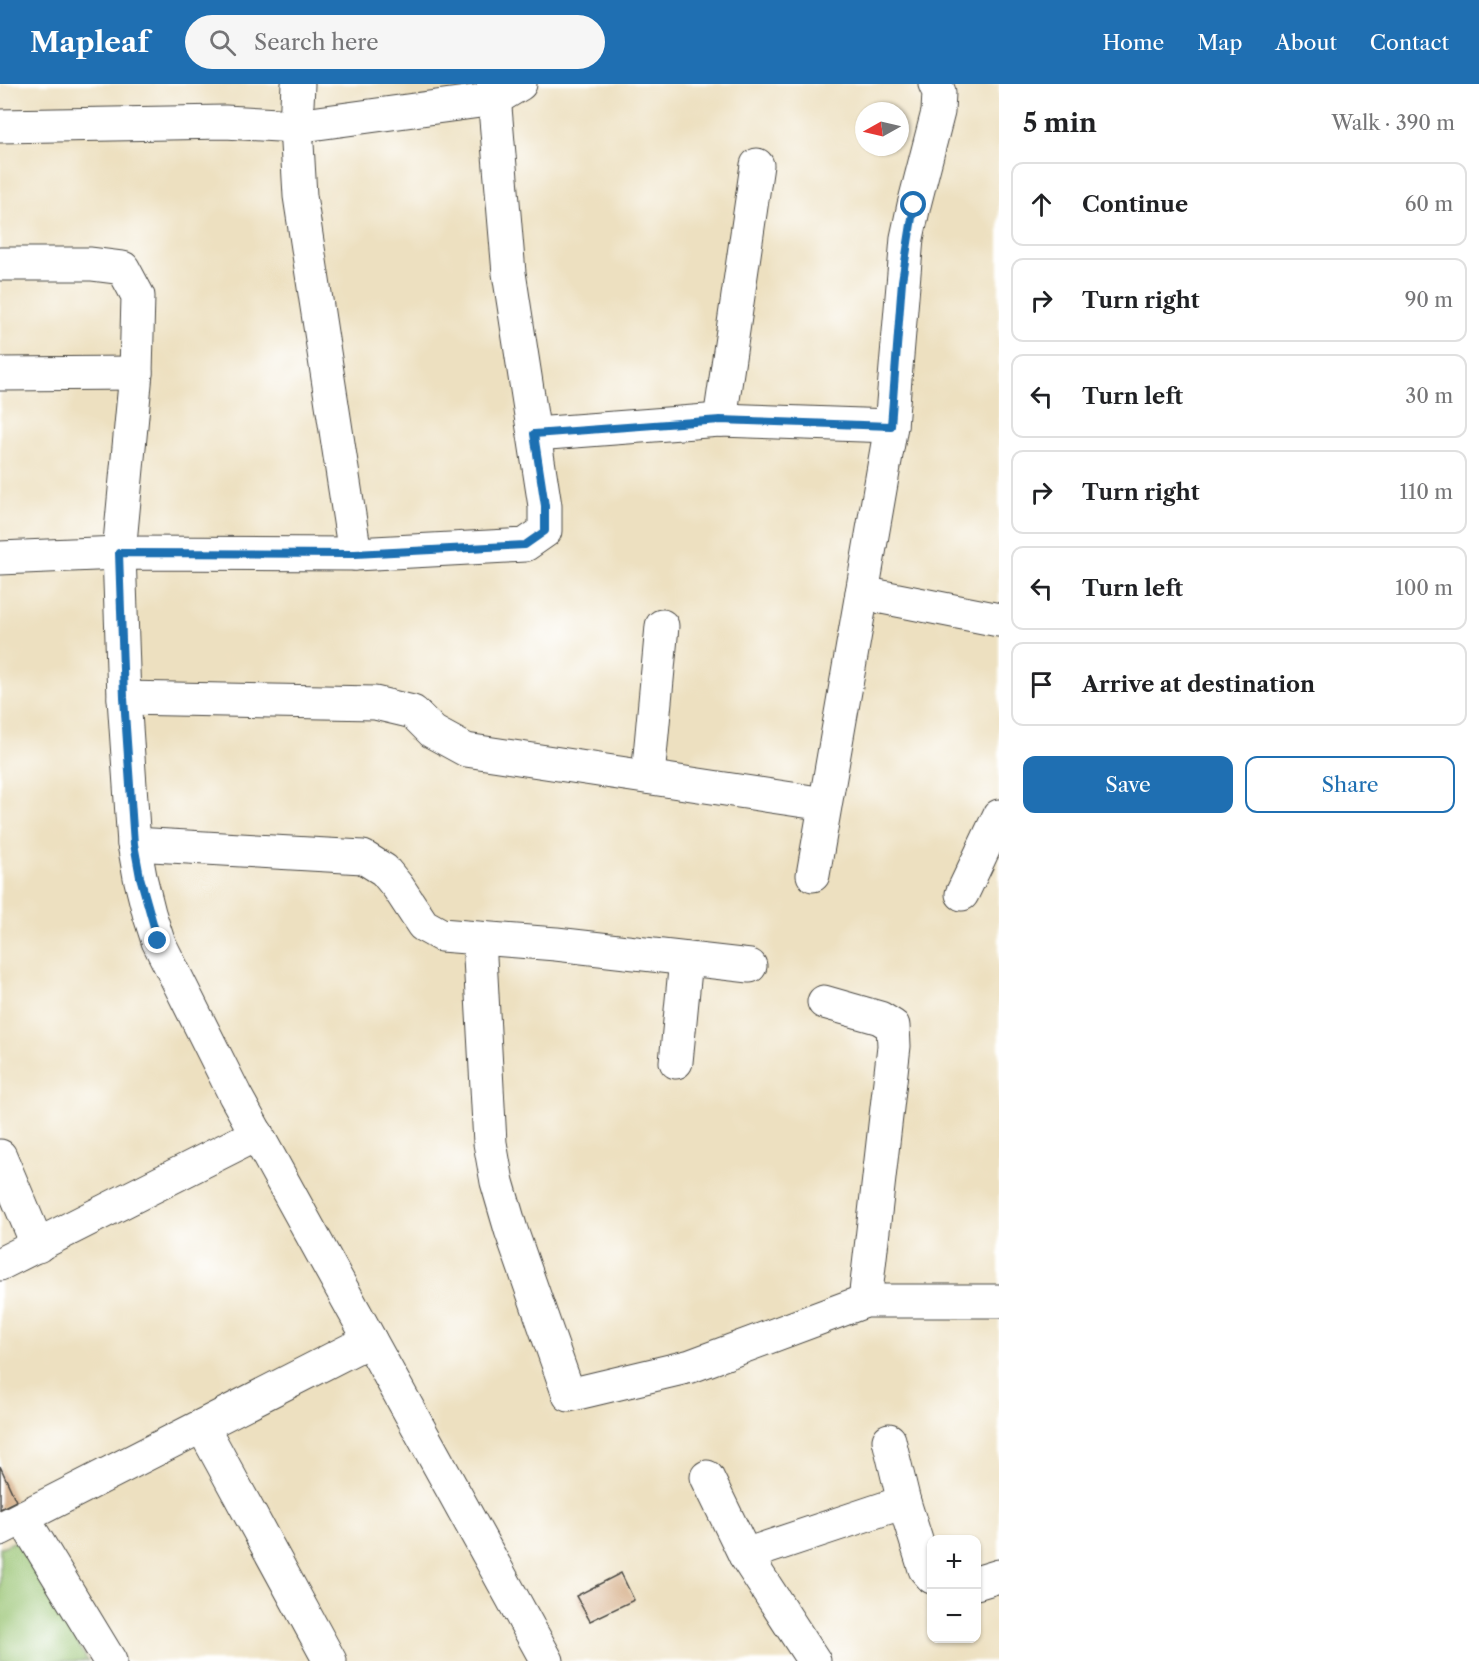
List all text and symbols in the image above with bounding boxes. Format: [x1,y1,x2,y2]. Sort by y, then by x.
search box [185,15,605,69]
text: Mapleaf [30,25,149,59]
icon: search [206,26,239,59]
text: Search here [254,29,379,56]
text: Home [1103,30,1164,55]
text: Map [1197,30,1242,55]
text: About [1275,30,1337,55]
text: Contact [1370,30,1449,55]
north arrow [855,102,909,156]
text: 5 min [1023,107,1097,139]
text: Walk · 390 m [1332,111,1455,135]
icon: ahead [1025,188,1058,221]
route start [900,191,926,217]
text: Continue [1082,191,1188,218]
text: 60 m [1405,192,1453,216]
icon: right [1025,284,1058,317]
text: Turn right [1082,287,1200,314]
text: 90 m [1405,288,1453,312]
icon: left [1025,380,1058,413]
text: Turn left [1082,383,1183,410]
text: 30 m [1405,384,1453,408]
icon: right [1025,476,1058,509]
text: Turn right [1082,479,1200,506]
text: 110 m [1400,480,1453,504]
icon: left [1025,572,1058,605]
text: Turn left [1082,575,1183,602]
text: 100 m [1395,576,1453,600]
icon: arrive [1025,668,1058,701]
text: Arrive at destination [1082,671,1315,698]
button: Save [1023,756,1233,813]
button: Share [1245,756,1455,813]
route end [144,927,170,953]
map controls [927,1535,981,1643]
button: + [927,1535,981,1589]
button: − [927,1589,981,1643]

